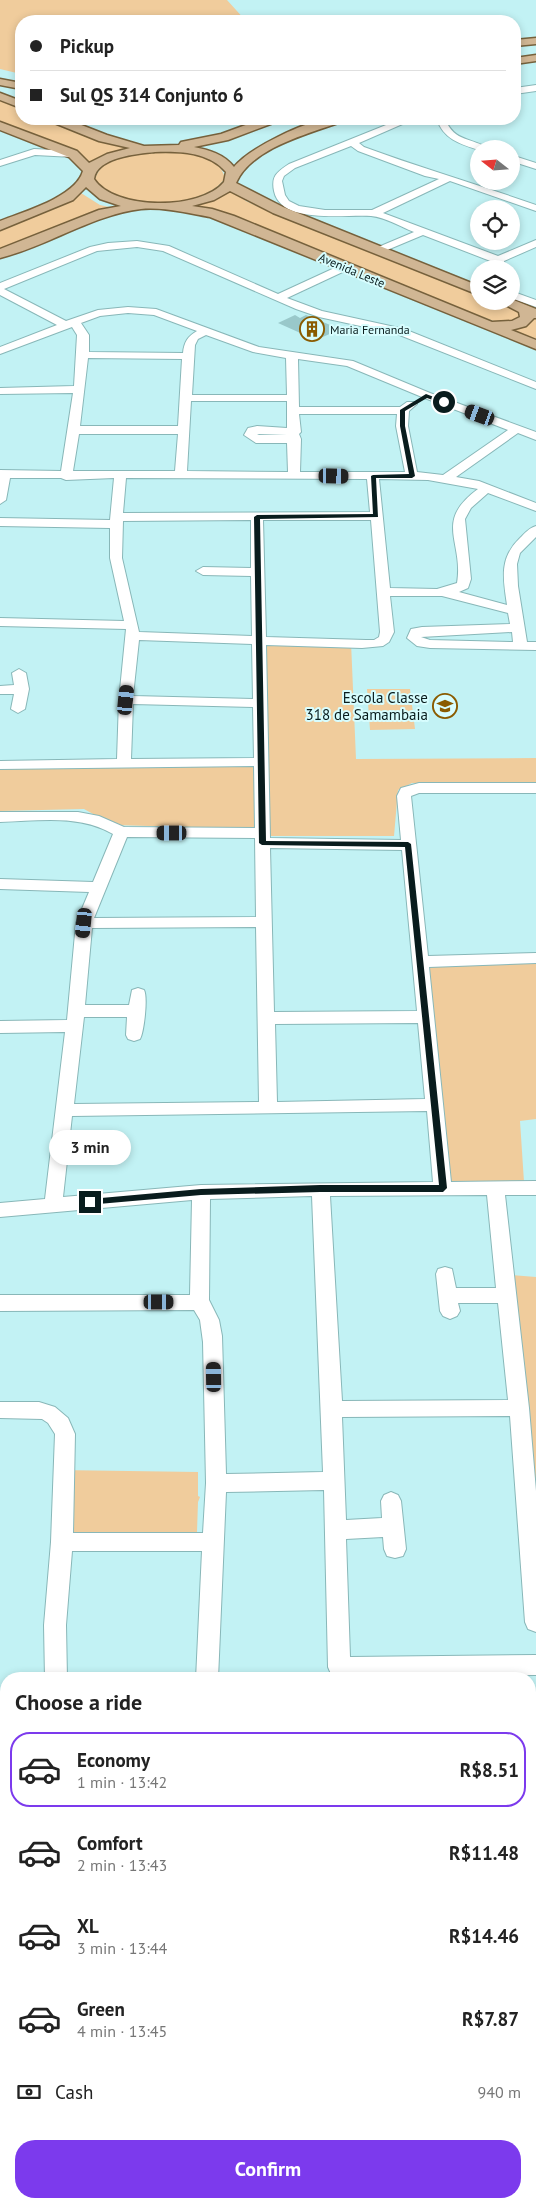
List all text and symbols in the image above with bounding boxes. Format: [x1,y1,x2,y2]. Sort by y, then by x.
text: Pickup [60,34,114,58]
text: Sul QS 314 Conjunto 6 [60,83,243,107]
north arrow [470,140,520,190]
map controls [470,140,520,310]
button: locate [470,200,520,250]
street label: Avenida Leste [317,249,387,291]
button: layers [470,260,520,310]
building icon: Maria Fernanda [299,316,325,342]
place label: Maria Fernanda [330,322,410,337]
route start [433,391,455,413]
car [463,403,496,427]
car [318,468,349,484]
car [116,684,135,716]
place label: Escola Classe 318 de Samambaia [306,688,428,724]
school or university icon: Escola Classe 318 de Samambaia [432,693,458,719]
car [157,826,187,841]
car [74,907,93,939]
callout: 3 min [49,1130,131,1164]
text: 3 min [70,1137,110,1157]
route end [79,1191,101,1213]
car [144,1295,174,1310]
car [206,1362,221,1392]
text: Choose a ride [15,1688,142,1716]
icon: car [17,1747,62,1792]
text: Economy [77,1748,150,1772]
text: R$8.51 [460,1758,519,1782]
text: 1 min · 13:42 [77,1772,167,1792]
icon: car [17,1830,62,1875]
text: Comfort [77,1831,143,1855]
text: R$11.48 [449,1841,519,1865]
text: 2 min · 13:43 [77,1855,167,1875]
icon: car [17,1913,62,1958]
text: XL [77,1914,99,1938]
text: R$14.46 [449,1924,519,1948]
text: 3 min · 13:44 [77,1938,167,1958]
icon: car [17,1996,62,2041]
text: Green [77,1997,125,2021]
text: R$7.87 [462,2007,519,2031]
text: 4 min · 13:45 [77,2021,167,2041]
icon: cash [15,2078,43,2106]
text: Cash [55,2080,93,2104]
text: 940 m [478,2082,521,2102]
button: Confirm [15,2140,521,2198]

